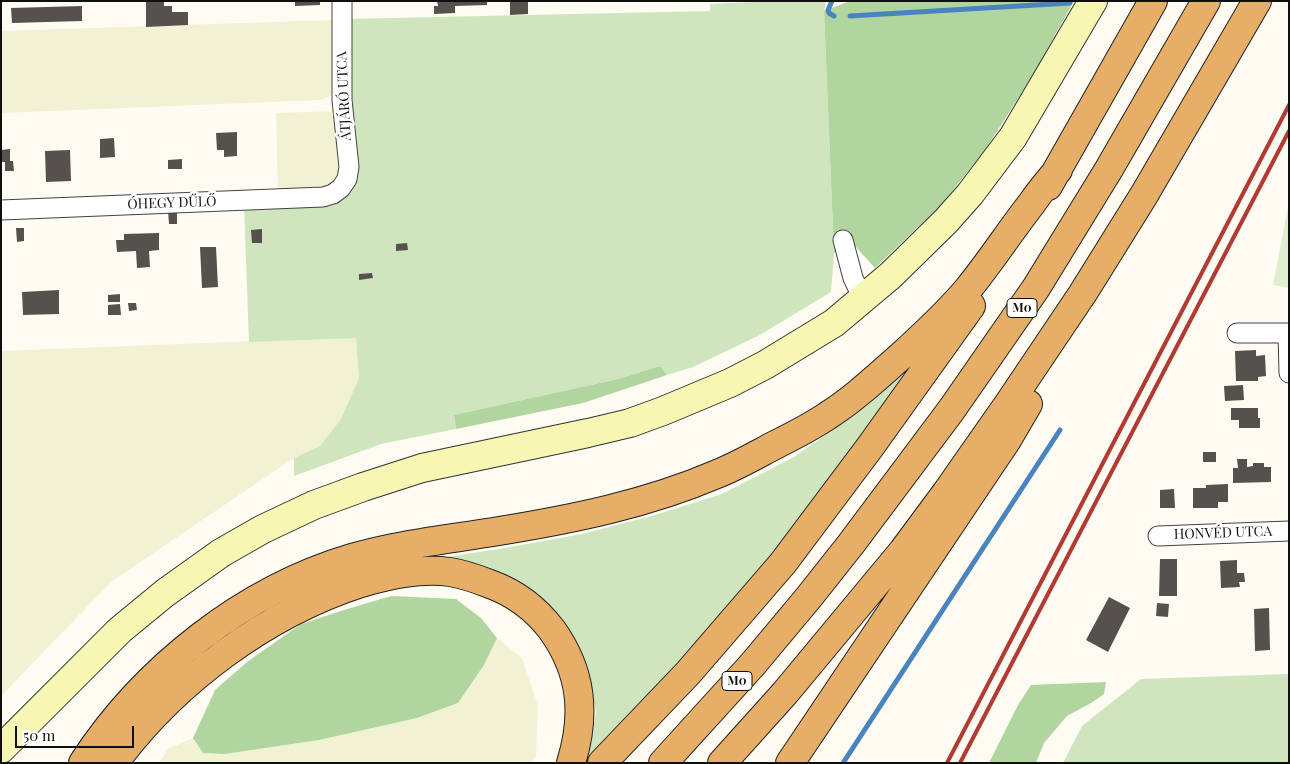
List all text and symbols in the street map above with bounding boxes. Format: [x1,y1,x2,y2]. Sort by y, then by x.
street label: ÁTJÁRÓ UTCA [333,51,355,141]
street label: ÓHEGY DŰLŐ [127,193,217,213]
road number: M0 [1007,298,1037,318]
street label: HONVÉD UTCA [1174,523,1272,543]
road number: M0 [722,671,752,690]
scale bar [18,716,136,748]
text: 50 m [23,725,55,745]

